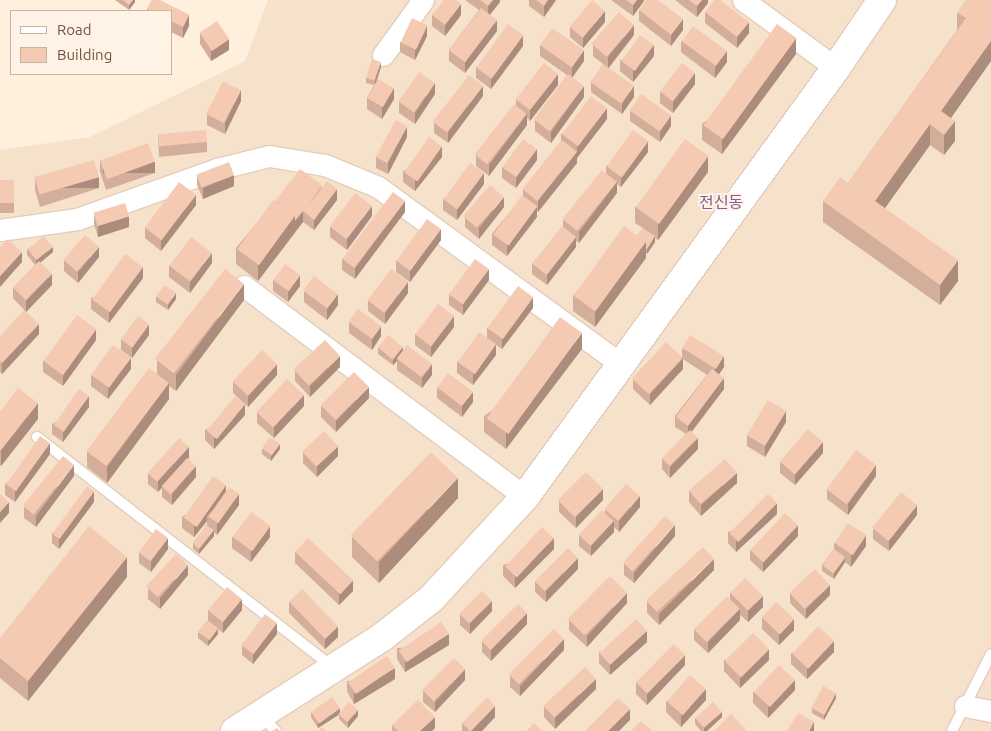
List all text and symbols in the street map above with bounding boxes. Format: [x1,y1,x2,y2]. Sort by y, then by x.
legend [10,10,172,75]
text: Road [57,21,92,38]
text: Building [57,46,112,63]
district label: 전신동 [699,192,743,212]

